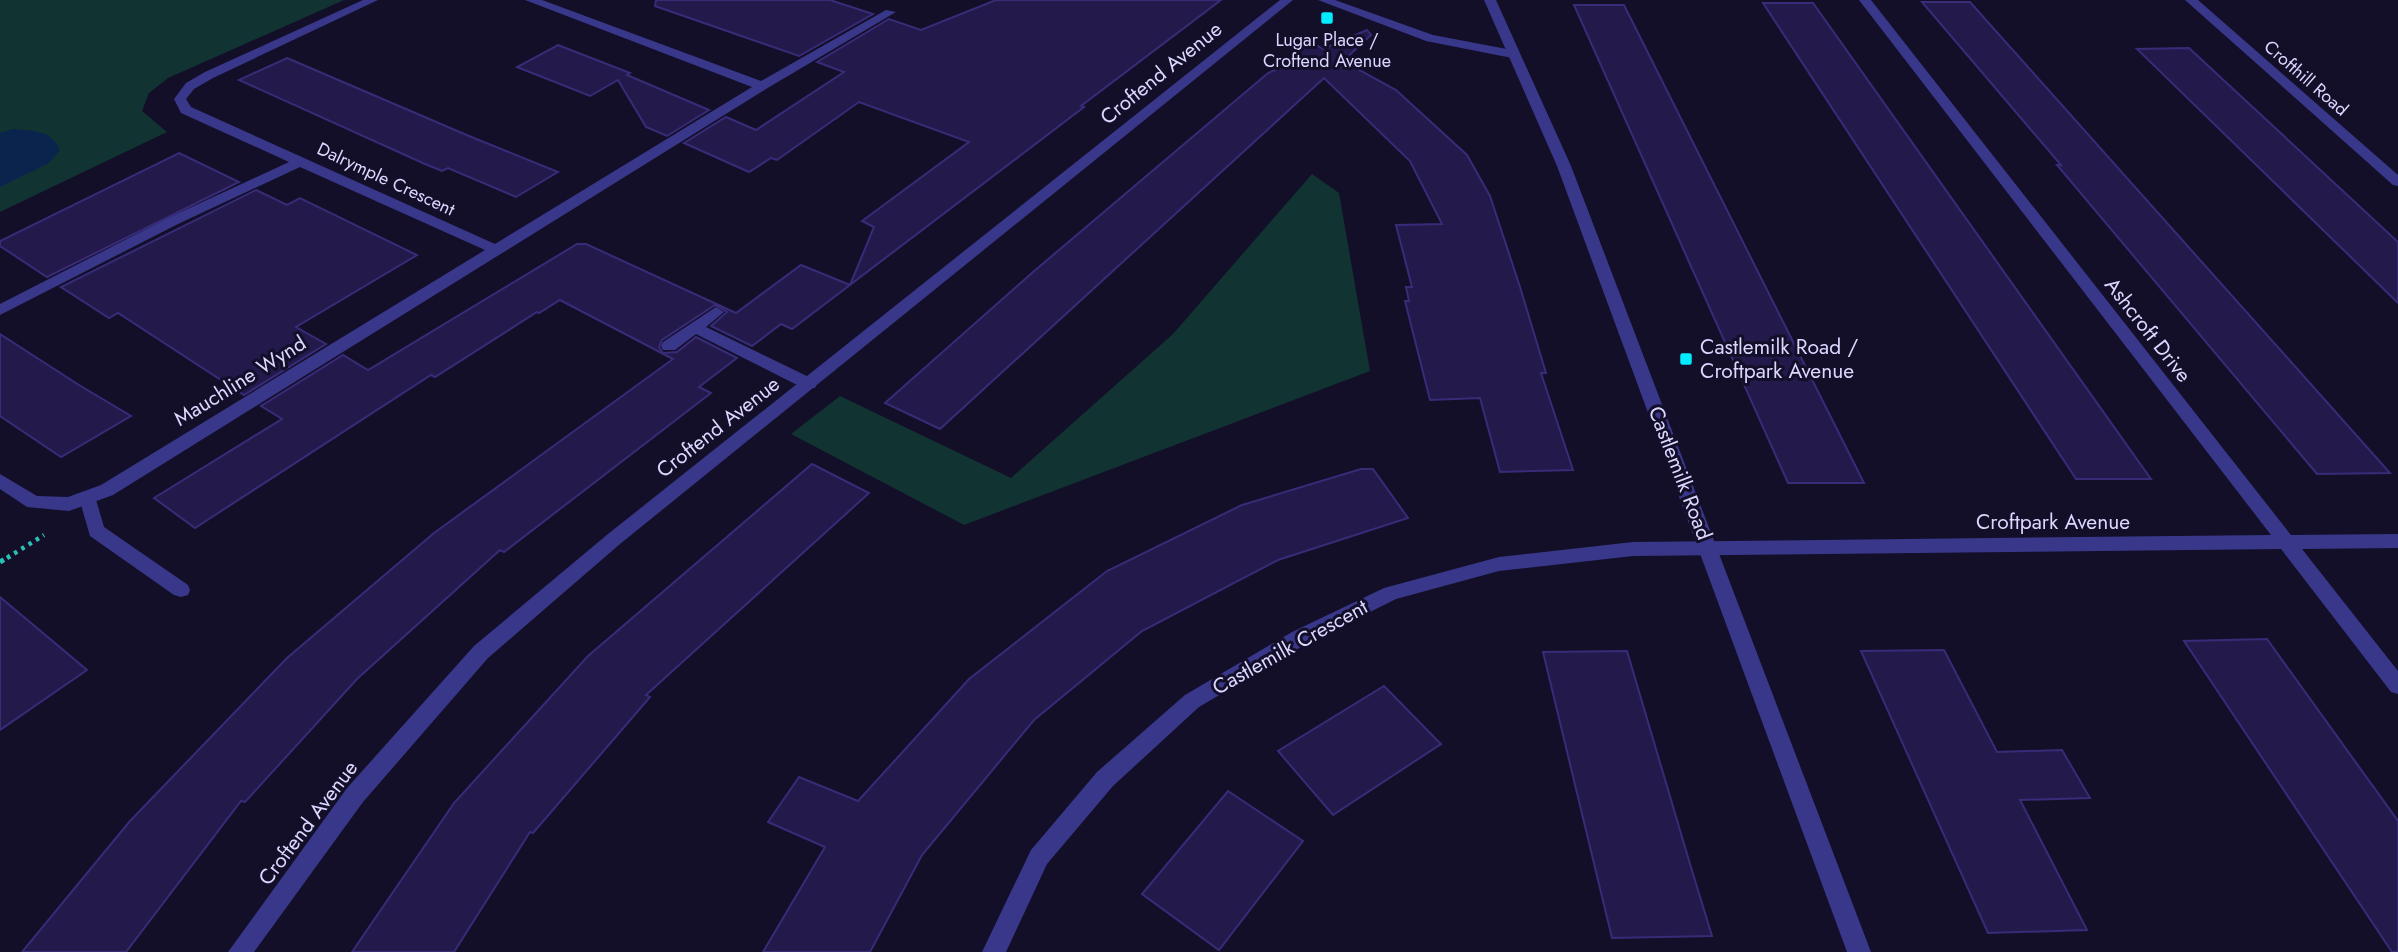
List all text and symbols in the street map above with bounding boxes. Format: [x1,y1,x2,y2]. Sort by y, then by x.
marker: Lugar Place / Croftend Avenue [1319,10,1335,26]
street label: Croftend Avenue [1094,14,1229,132]
place label: Lugar Place / Croftend Avenue [1263,27,1391,74]
street label: Crofthill Road [2258,34,2354,122]
street label: Dalrymple Crescent [313,136,460,223]
street label: Ashcroft Drive [2097,271,2199,389]
street label: Mauchline Wynd [168,328,312,434]
place label: Castlemilk Road / Croftpark Avenue [1700,332,1858,386]
marker: Castlemilk Road / Croftpark Avenue [1678,351,1694,367]
street label: Croftend Avenue [650,369,786,485]
street label: Castlemilk Road [1641,402,1719,544]
street label: Croftpark Avenue [1976,507,2130,537]
street label: Castlemilk Crescent [1207,592,1373,702]
street label: Croftend Avenue [251,754,365,892]

